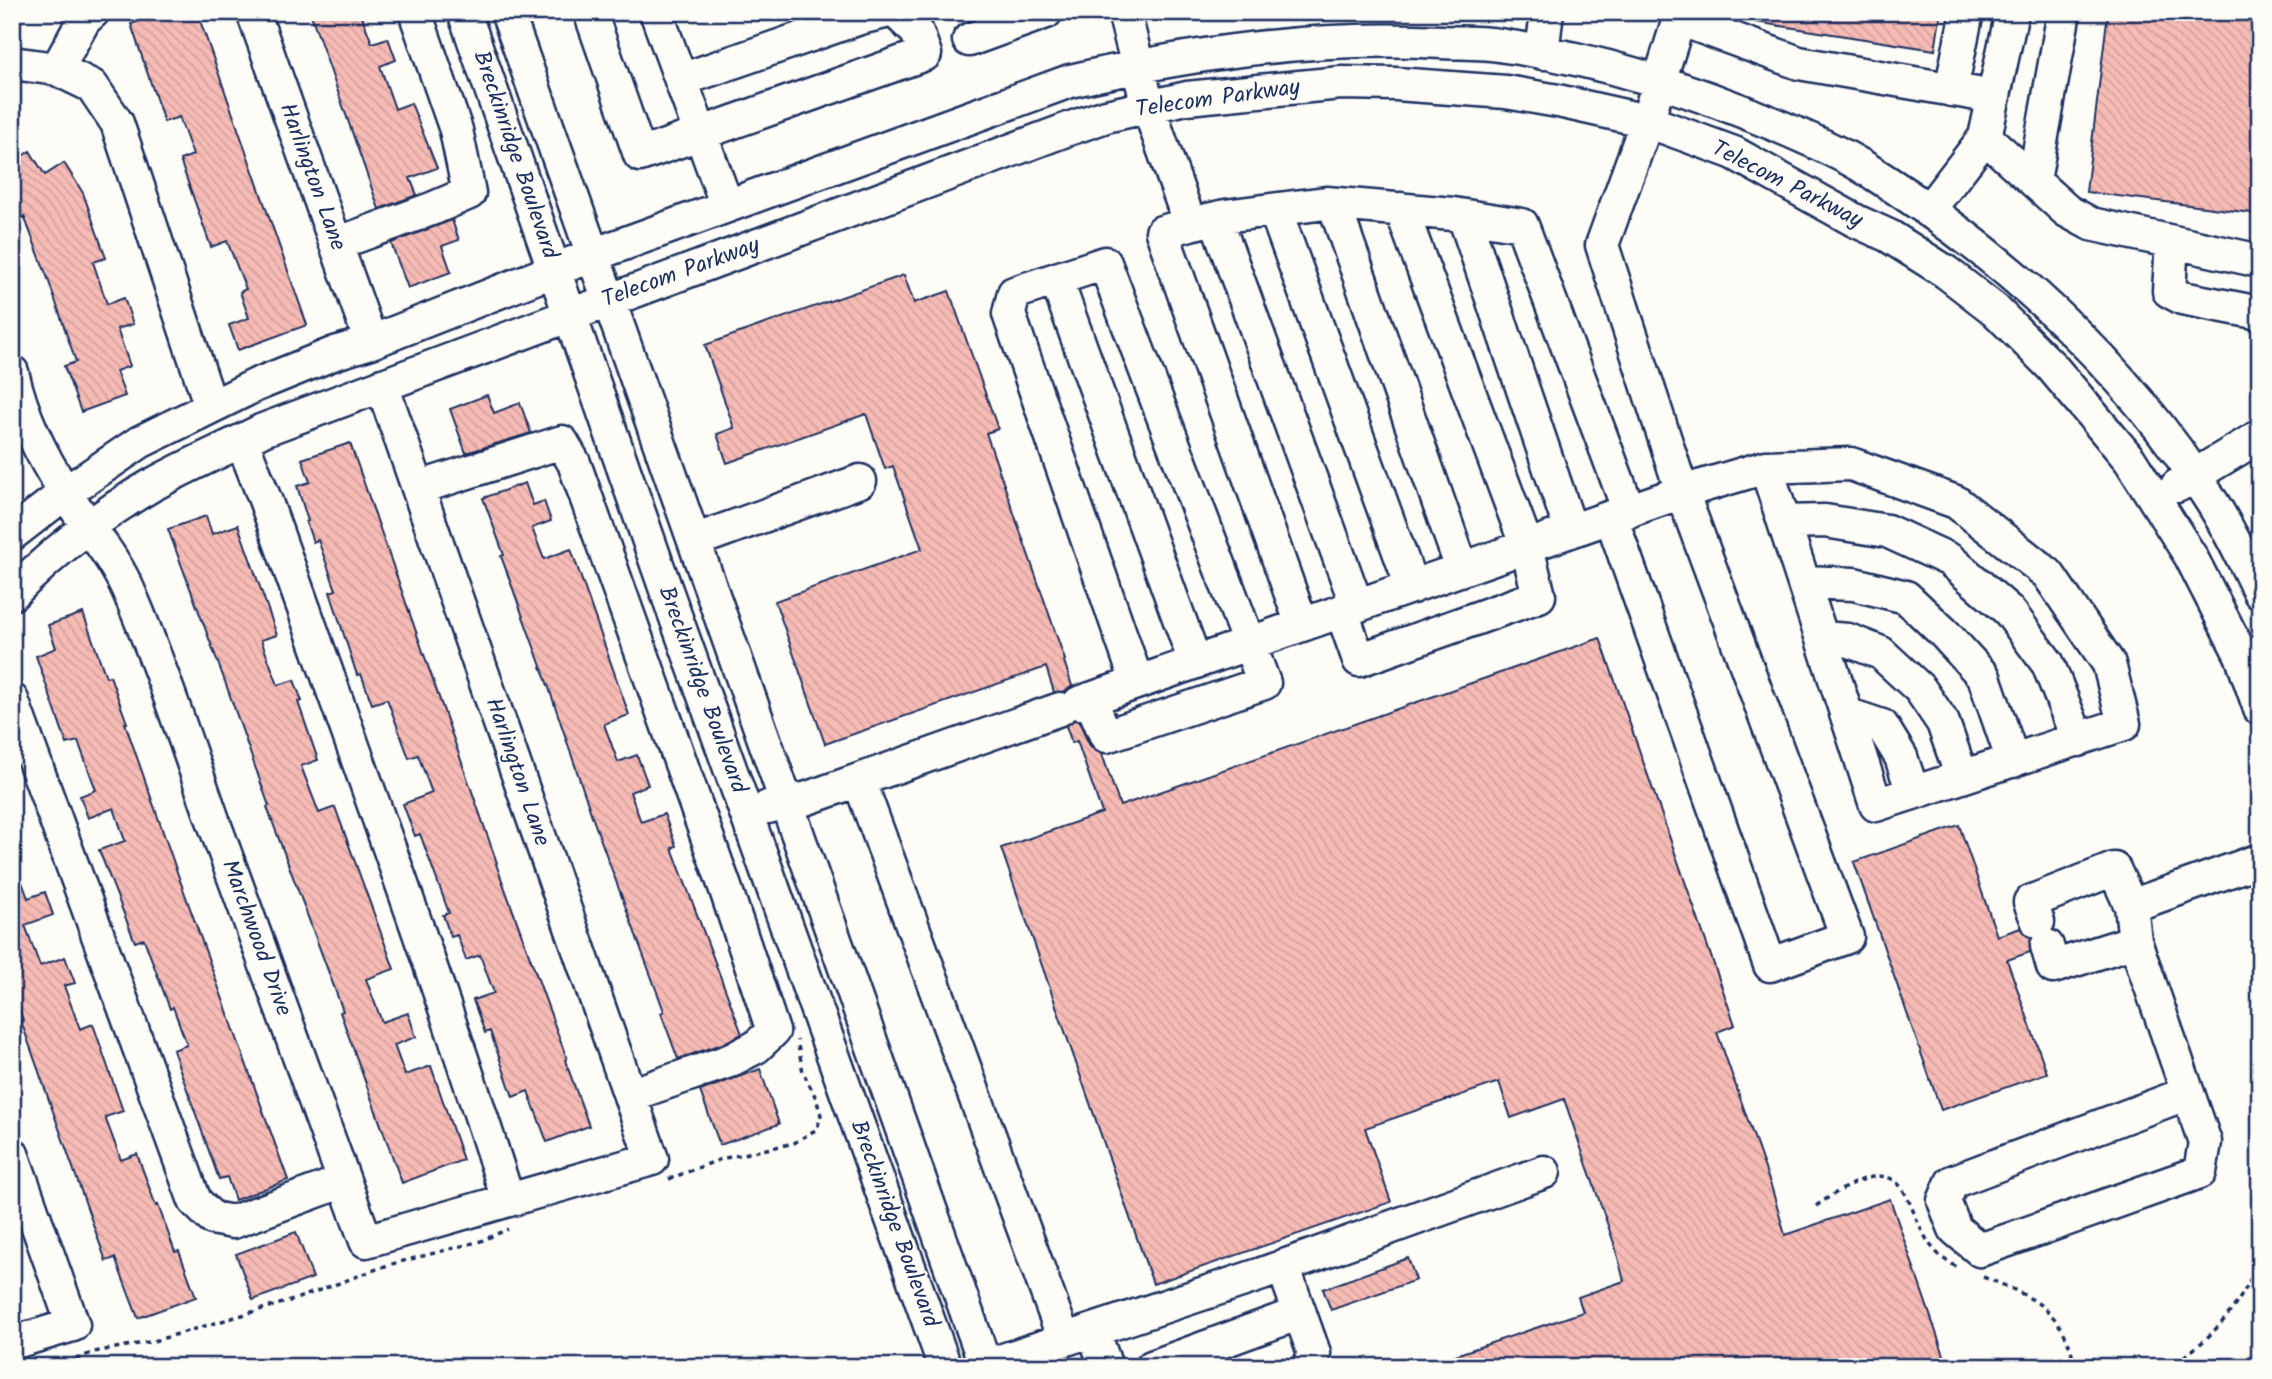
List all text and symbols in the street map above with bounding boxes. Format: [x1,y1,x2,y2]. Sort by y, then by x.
street label: Breckinridge Boulevard [462,46,568,264]
street label: Telecom Parkway [1134,70,1303,128]
street label: Harlington Lane [269,98,355,256]
street label: Telecom Parkway [1705,131,1869,239]
street label: Telecom Parkway [597,228,765,318]
street label: Breckinridge Boulevard [648,581,756,799]
street label: Harlington Lane [475,693,559,851]
street label: Marchwood Drive [211,855,301,1021]
street label: Breckinridge Boulevard [840,1115,948,1333]

